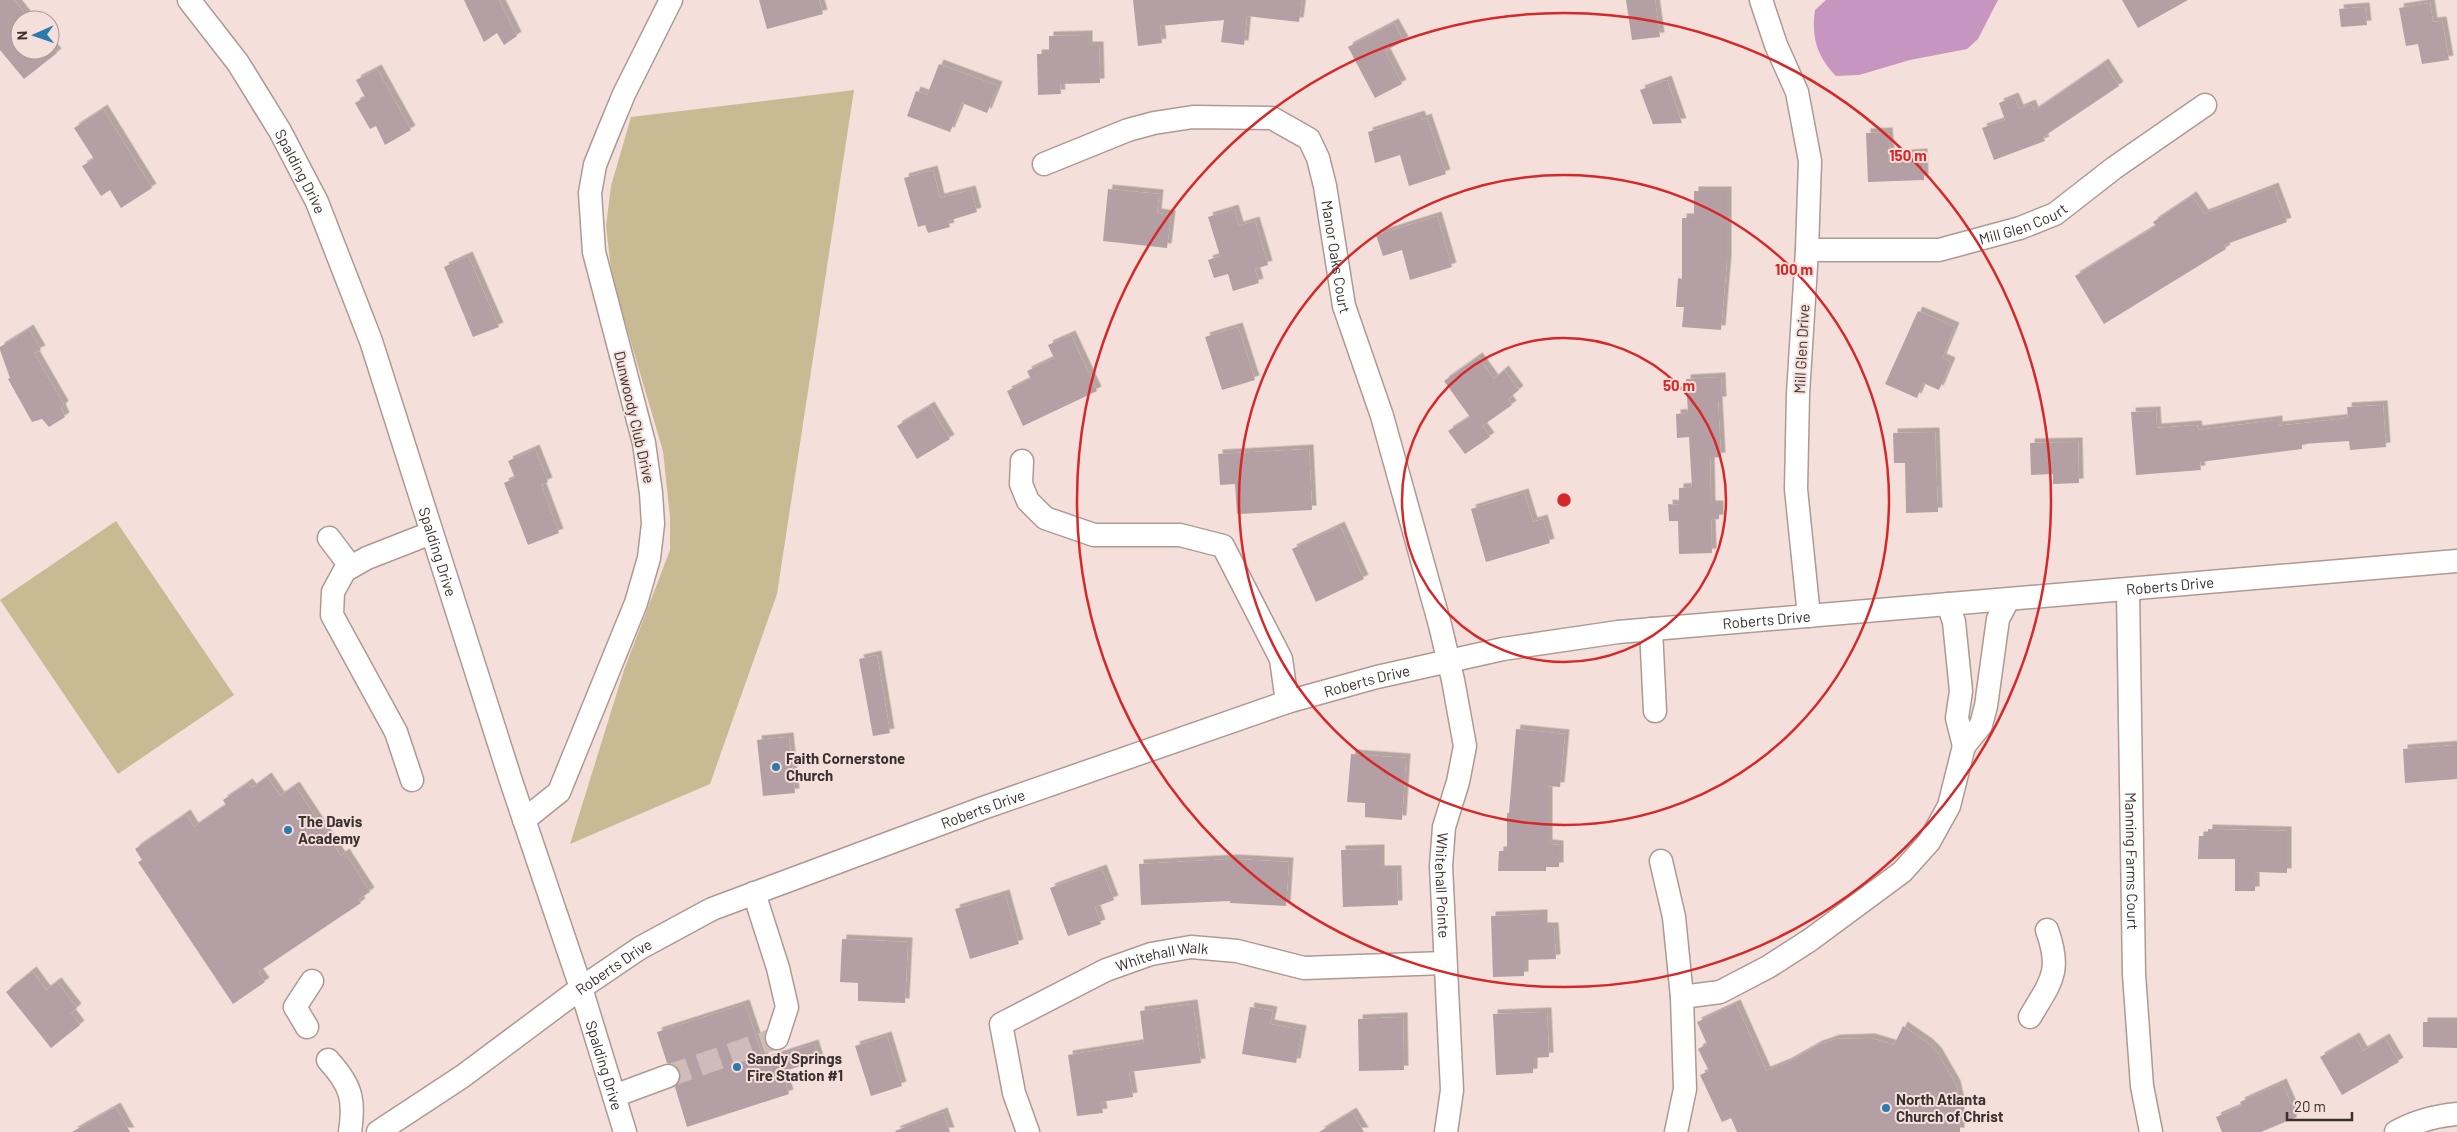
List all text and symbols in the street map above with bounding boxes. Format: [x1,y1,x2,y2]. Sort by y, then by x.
north arrow [10,10,60,60]
text: N [13,31,30,40]
street label: Spalding Drive [271,126,330,216]
text: 150 m [1889,146,1927,164]
street label: Manor Oaks Court [1318,199,1355,316]
street label: Mill Glen Court [1977,199,2071,248]
text: 100 m [1775,260,1813,278]
street label: Mill Glen Drive [1790,304,1812,394]
street label: Dunwoody Club Drive [611,349,659,485]
text: 50 m [1663,376,1695,394]
centre of rings [1555,491,1573,509]
street label: Spalding Drive [415,505,461,599]
street label: Roberts Drive [2125,573,2215,598]
street label: Roberts Drive [1722,607,1811,632]
street label: Roberts Drive [1322,661,1412,700]
place label: Faith Cornerstone Church [786,749,905,784]
marker: Faith Cornerstone Church [770,761,782,773]
street label: Roberts Drive [938,785,1027,832]
street label: Manning Farms Court [2122,792,2142,930]
place label: The Davis Academy [298,812,363,847]
marker: The Davis Academy [282,824,294,836]
street label: Whitehall Pointe [1432,832,1454,939]
street label: Roberts Drive [572,934,655,998]
street label: Whitehall Walk [1113,938,1210,975]
street label: Spalding Drive [582,1018,627,1112]
place label: Sandy Springs Fire Station #1 [747,1049,843,1084]
marker: Sandy Springs Fire Station #1 [731,1061,743,1073]
place label: North Atlanta Church of Christ [1896,1090,2004,1125]
scale bar [2287,1090,2352,1122]
text: 20 m [2294,1097,2326,1115]
marker: North Atlanta Church of Christ [1880,1102,1892,1114]

